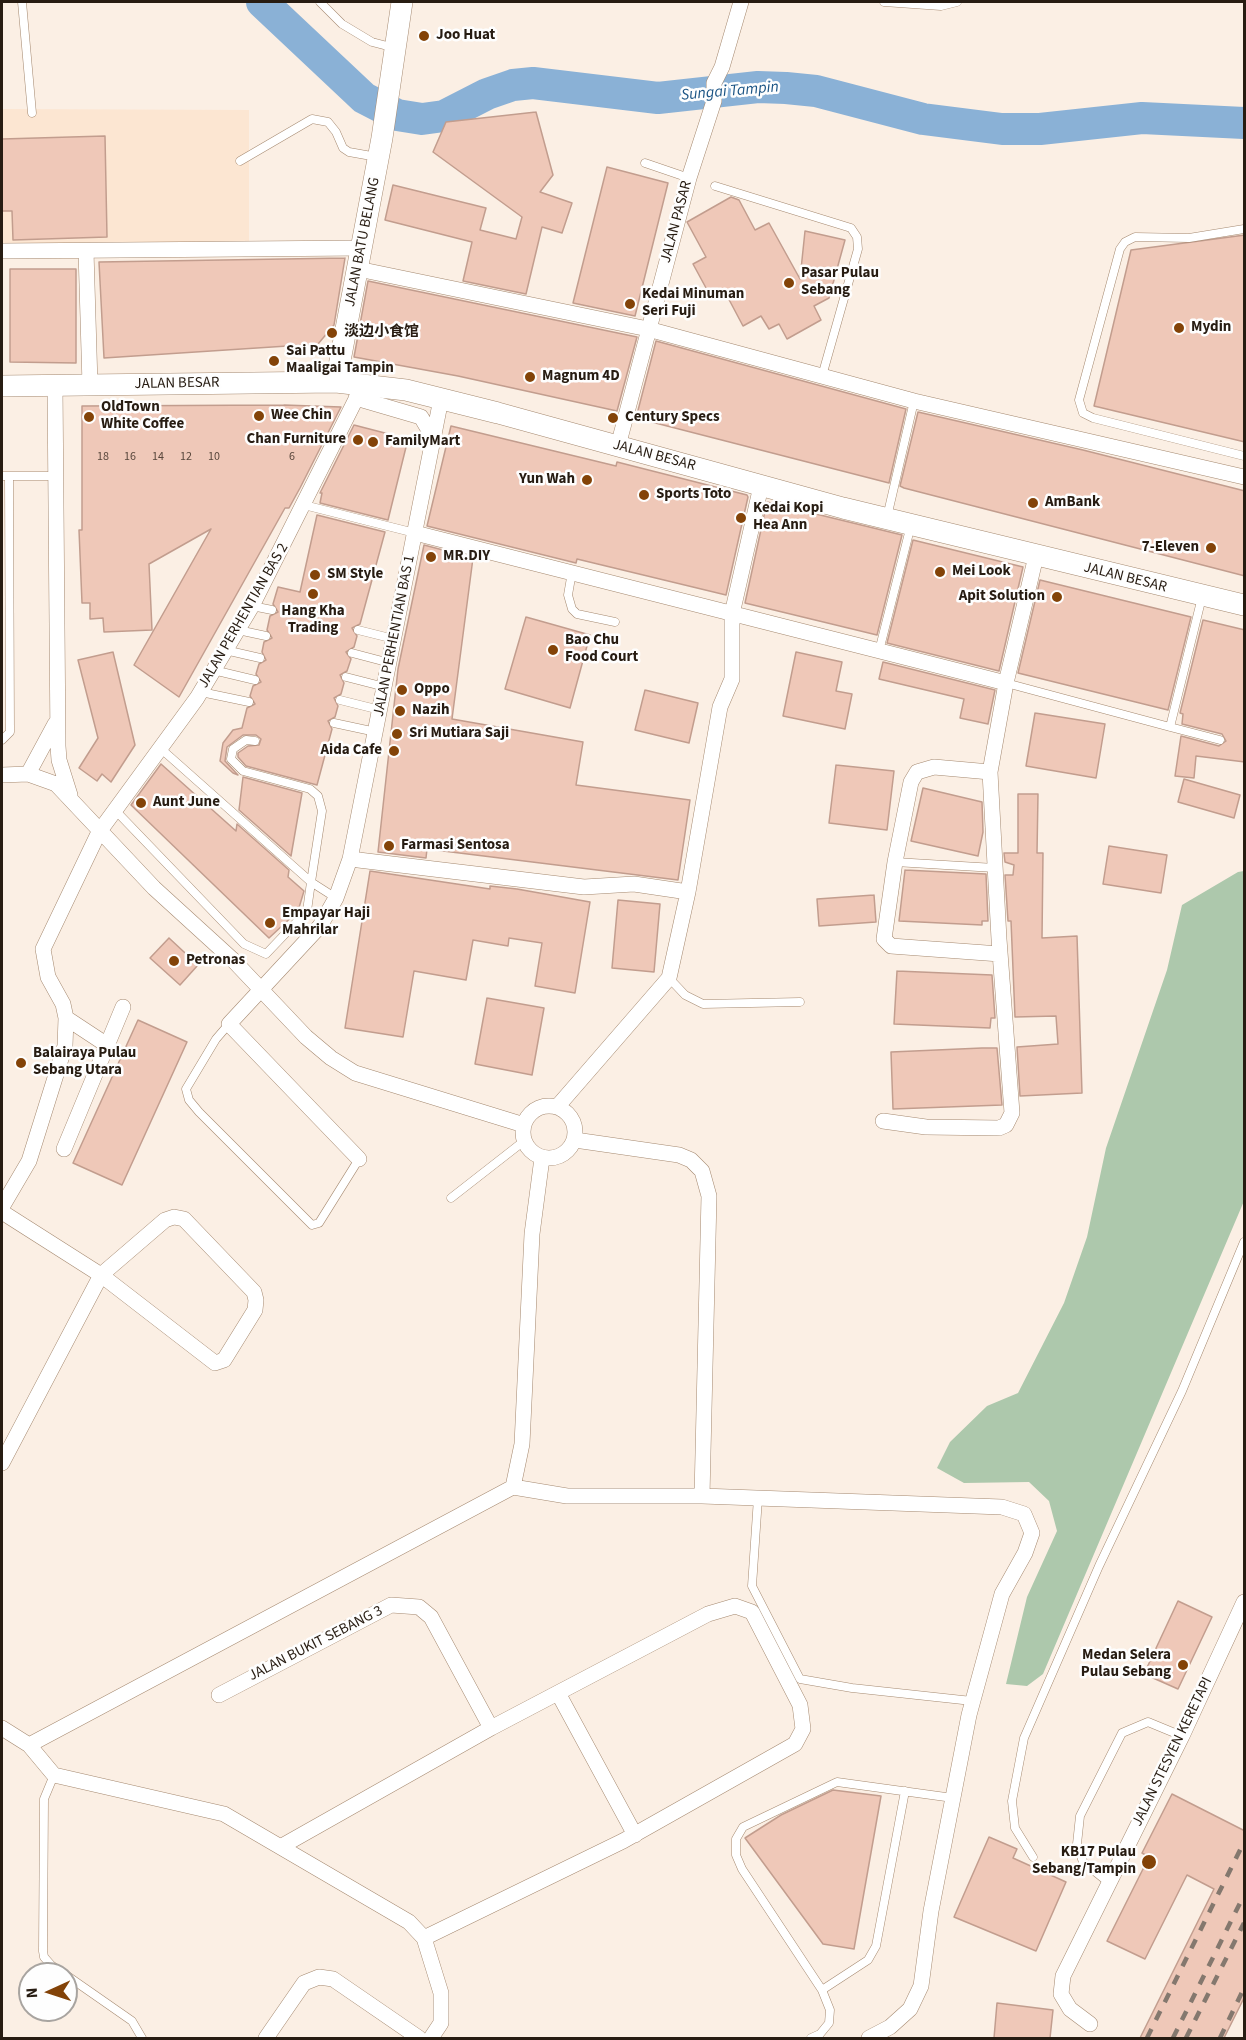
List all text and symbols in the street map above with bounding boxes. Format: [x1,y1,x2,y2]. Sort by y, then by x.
place label: Joo Huat [436,27,495,45]
marker: Joo Huat [417,29,431,43]
water label: Sungai Tampin [680,78,780,106]
street label: JALAN BATU BELANG [342,176,384,308]
street label: JALAN PASAR [657,179,697,265]
place label: Pasar Pulau Sebang [801,265,879,300]
marker: Pasar Pulau Sebang [782,276,796,290]
place label: Kedai Minuman Seri Fuji [642,286,744,321]
marker: Kedai Minuman Seri Fuji [623,297,637,311]
place label: Mydin [1191,319,1231,337]
marker: Mydin [1172,321,1186,335]
place label: 淡边小食馆 [344,324,419,342]
marker: 淡边小食馆 [325,326,339,340]
place label: Sai Pattu Maaligai Tampin [286,343,394,378]
marker: Sai Pattu Maaligai Tampin [267,354,281,368]
place label: Magnum 4D [542,368,620,386]
marker: Magnum 4D [523,370,537,384]
street label: JALAN BESAR [134,374,220,394]
place label: OldTown White Coffee [101,399,184,434]
place label: Wee Chin [271,407,332,425]
marker: Wee Chin [252,409,266,423]
place label: Century Specs [625,409,720,427]
marker: OldTown White Coffee [82,410,96,424]
marker: Century Specs [606,411,620,425]
place label: Chan Furniture [247,431,346,449]
marker: Chan Furniture [351,433,365,447]
place label: FamilyMart [385,433,460,451]
marker: FamilyMart [366,435,380,449]
street label: JALAN BESAR [611,436,697,476]
house number: 18 [97,450,109,464]
house number: 16 [124,450,136,464]
house number: 14 [152,450,164,464]
house number: 12 [180,450,192,464]
house number: 10 [208,450,220,464]
house number: 6 [289,450,295,464]
place label: Yun Wah [519,471,575,489]
marker: Yun Wah [580,473,594,487]
place label: Sports Toto [656,486,731,504]
marker: Sports Toto [637,488,651,502]
place label: AmBank [1045,494,1100,512]
marker: AmBank [1026,496,1040,510]
place label: Kedai Kopi Hea Ann [753,500,823,535]
marker: Kedai Kopi Hea Ann [734,511,748,525]
place label: 7-Eleven [1142,539,1199,557]
street label: JALAN PERHENTIAN BAS 2 [195,540,293,692]
marker: 7-Eleven [1204,541,1218,555]
place label: MR.DIY [443,548,490,566]
marker: MR.DIY [424,550,438,564]
street label: JALAN PERHENTIAN BAS 1 [371,554,419,718]
street label: JALAN BESAR [1082,559,1168,597]
place label: Mei Look [952,563,1011,581]
marker: Mei Look [933,565,947,579]
place label: SM Style [327,566,383,584]
marker: SM Style [308,568,322,582]
marker: Hang Kha Trading [306,587,320,601]
place label: Apit Solution [959,588,1045,606]
marker: Apit Solution [1050,590,1064,604]
place label: Hang Kha Trading [281,603,345,638]
place label: Bao Chu Food Court [565,632,638,667]
marker: Bao Chu Food Court [546,643,560,657]
place label: Oppo [414,681,450,699]
marker: Oppo [395,683,409,697]
place label: Nazih [412,702,449,720]
marker: Nazih [393,704,407,718]
place label: Sri Mutiara Saji [409,725,509,743]
marker: Sri Mutiara Saji [390,727,404,741]
place label: Aida Cafe [320,742,382,760]
marker: Aida Cafe [387,744,401,758]
place label: Aunt June [153,794,220,812]
marker: Aunt June [134,796,148,810]
place label: Farmasi Sentosa [401,837,510,855]
marker: Farmasi Sentosa [382,839,396,853]
place label: Empayar Haji Mahrilar [282,905,370,940]
marker: Empayar Haji Mahrilar [263,916,277,930]
place label: Petronas [186,952,245,970]
marker: Petronas [167,954,181,968]
place label: Balairaya Pulau Sebang Utara [33,1045,136,1080]
marker: Balairaya Pulau Sebang Utara [14,1056,28,1070]
street label: JALAN BUKIT SEBANG 3 [246,1602,386,1686]
place label: Medan Selera Pulau Sebang [1081,1647,1171,1682]
marker: Medan Selera Pulau Sebang [1176,1658,1190,1672]
street label: JALAN STESYEN KERETAPI [1129,1674,1217,1830]
place label: KB17 Pulau Sebang/Tampin [1032,1844,1136,1879]
marker: KB17 Pulau Sebang/Tampin [1140,1853,1158,1871]
north arrow [18,1962,78,2022]
text: N [21,1987,43,1999]

